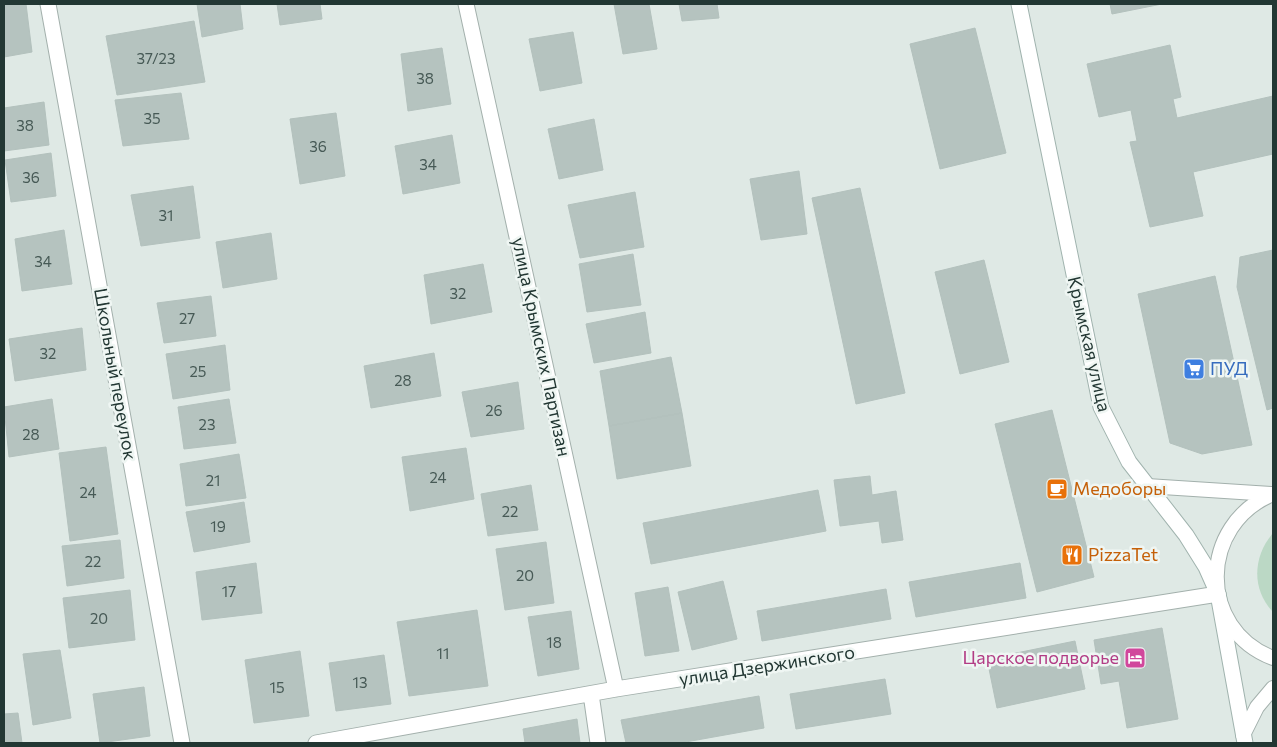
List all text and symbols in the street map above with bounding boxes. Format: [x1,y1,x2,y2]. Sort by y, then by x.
house number: 37/23 [137,49,175,67]
house number: 38 [416,69,434,87]
house number: 35 [143,109,161,127]
house number: 38 [16,116,34,134]
house number: 36 [309,137,327,155]
house number: 34 [419,155,437,173]
house number: 36 [22,168,40,186]
house number: 31 [159,206,173,224]
street label: улица Крымских Партизан [508,235,576,458]
house number: 34 [34,252,52,270]
street label: Крымская улица [1064,274,1116,414]
house number: 32 [450,284,466,302]
street label: Школьный переулок [90,286,142,462]
house number: 27 [179,309,195,327]
house number: 32 [40,344,56,362]
supermarket icon: ПУД [1182,357,1206,381]
place label: ПУД [1210,357,1248,379]
house number: 25 [190,362,206,380]
house number: 28 [394,371,412,389]
house number: 26 [485,401,503,419]
house number: 23 [199,415,215,433]
house number: 28 [22,425,40,443]
house number: 24 [429,468,447,486]
house number: 21 [206,471,220,489]
cafe icon: Медоборы [1045,477,1069,501]
place label: Медоборы [1073,477,1166,499]
house number: 24 [79,483,97,501]
house number: 22 [502,502,518,520]
house number: 19 [210,517,226,535]
restaurant icon: PizzaTet [1060,543,1084,567]
place label: PizzaTet [1088,543,1158,565]
house number: 22 [85,552,101,570]
house number: 20 [516,566,534,584]
house number: 17 [222,582,236,600]
house number: 20 [90,609,108,627]
house number: 18 [546,633,562,651]
street label: улица Дзержинского [678,640,856,690]
house number: 11 [437,644,449,662]
place label: Царское подворье [963,646,1119,668]
hotel icon: Царское подворье [1123,646,1147,670]
house number: 13 [353,673,367,691]
house number: 15 [269,678,285,696]

